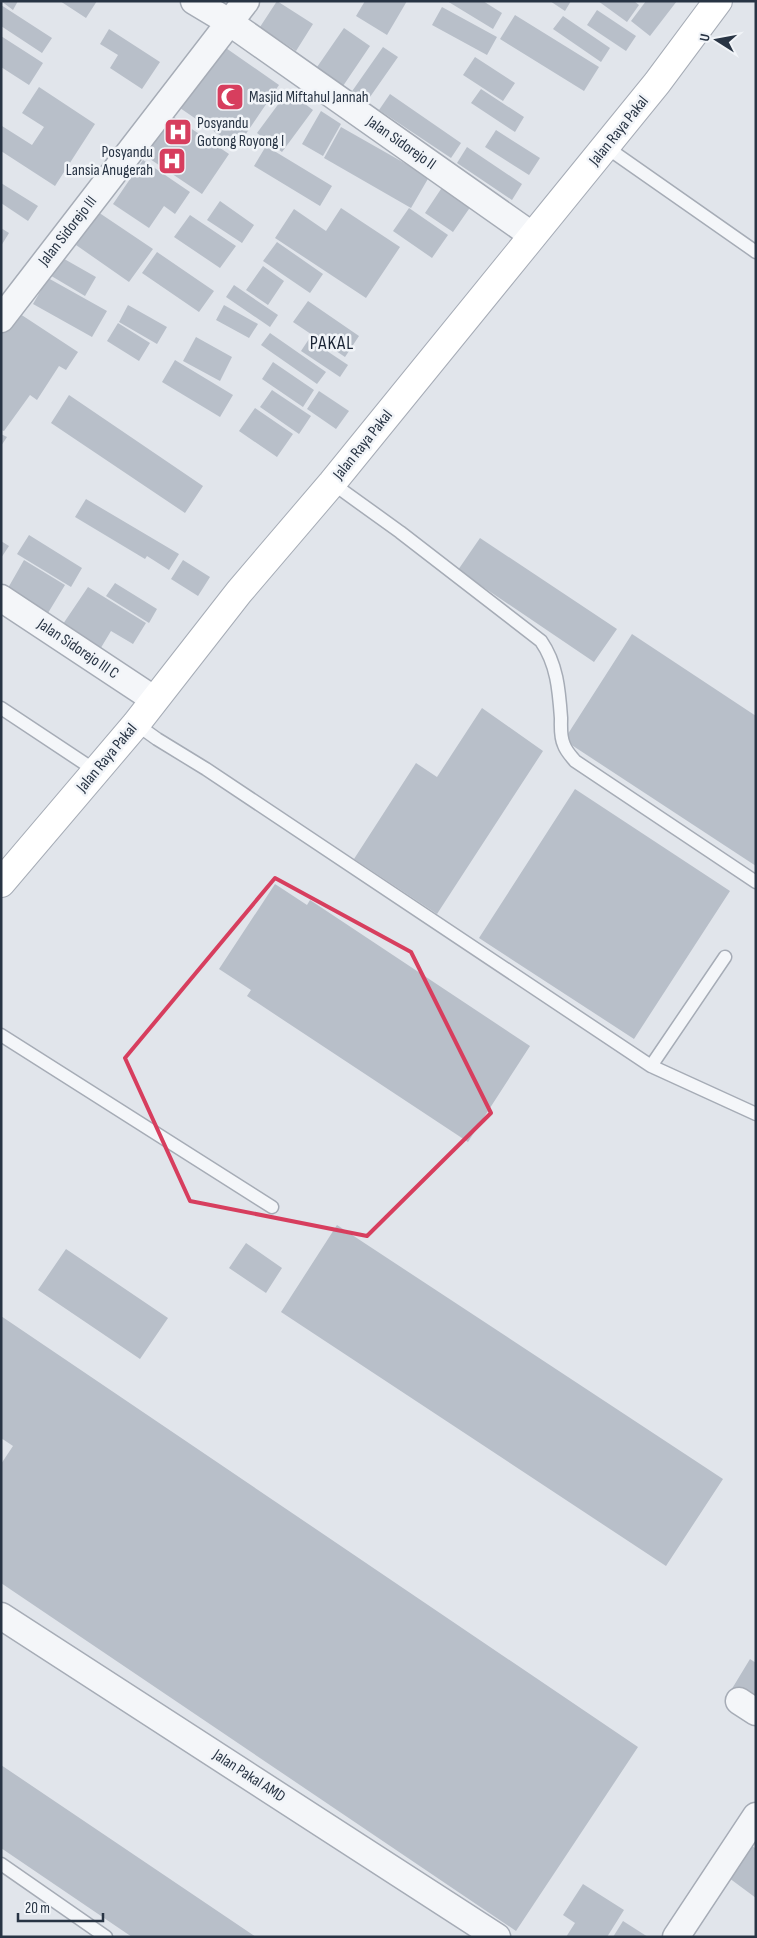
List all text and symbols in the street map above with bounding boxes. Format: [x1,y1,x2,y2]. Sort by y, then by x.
north arrow [692,15,742,65]
text: U [696,32,714,43]
mosque icon: Masjid Miftahul Jannah [215,82,245,112]
place label: Masjid Miftahul Jannah [249,88,369,107]
street label: Jalan Raya Pakal [585,92,653,170]
street label: Jalan Sidorejo II [362,112,439,174]
place label: Posyandu Gotong Royong I [197,114,284,151]
hospital icon: Posyandu Gotong Royong I [163,117,193,147]
place label: Posyandu Lansia Anugerah [66,143,153,180]
hospital icon: Posyandu Lansia Anugerah [157,146,187,176]
street label: Jalan Sidorejo III [34,192,101,271]
district label: PAKAL [310,332,354,355]
street label: Jalan Raya Pakal [329,406,397,484]
street label: Jalan Sidorejo III C [33,614,122,683]
street label: Jalan Raya Pakal [72,720,141,797]
street label: Jalan Pakal AMD [208,1745,289,1807]
scale bar [18,1890,102,1922]
text: 20 m [25,1899,50,1918]

